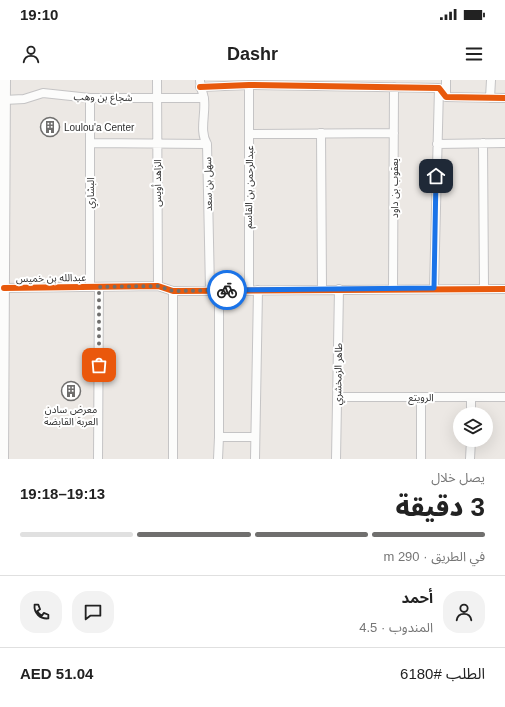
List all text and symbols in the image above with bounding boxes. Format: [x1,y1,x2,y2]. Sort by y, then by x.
text: 19:10 [20,6,58,23]
icon: person [20,43,42,65]
icon: menu [463,43,485,65]
text: Dashr [227,44,278,64]
street label: شجاع بن وهب [73,91,133,105]
building icon: Loulou'a Center [39,116,61,138]
place label: Loulou'a Center [64,122,135,133]
street label: عبدالرحمن بن القاسم [243,145,257,229]
street label: سهل بن سعد [202,157,214,211]
street label: يعقوب بن داود [389,158,401,218]
street label: الزاهد أويس [151,159,164,207]
pin [419,159,453,193]
icon: home [425,165,447,187]
street label: البشاري [85,177,98,209]
courier [207,270,247,310]
street label: عبدالله بن خميس [16,272,86,284]
icon: bike [216,279,238,301]
street label: طاهر الزمخشري [332,342,346,405]
pin [82,348,116,382]
icon: bag [88,354,110,376]
building icon: معرض سادن العربة القابضة [60,380,82,402]
street label: الرويتع [408,392,434,405]
place label: معرض سادن العربة القابضة [44,404,98,428]
map controls [453,407,493,447]
button: layers [453,407,493,447]
text: يصل خلال [431,470,485,485]
text: 19:13–19:18 [20,485,105,502]
text: 3 دقيقة [395,492,485,522]
text: في الطريق · 290 m [383,549,485,564]
text: أحمد [402,589,433,606]
button: phone [20,591,62,633]
button: chat [72,591,114,633]
button: person [443,591,485,633]
text: المندوب · 4.5 [359,620,433,635]
text: AED 51.04 [20,665,93,682]
text: الطلب #6180 [400,665,485,682]

